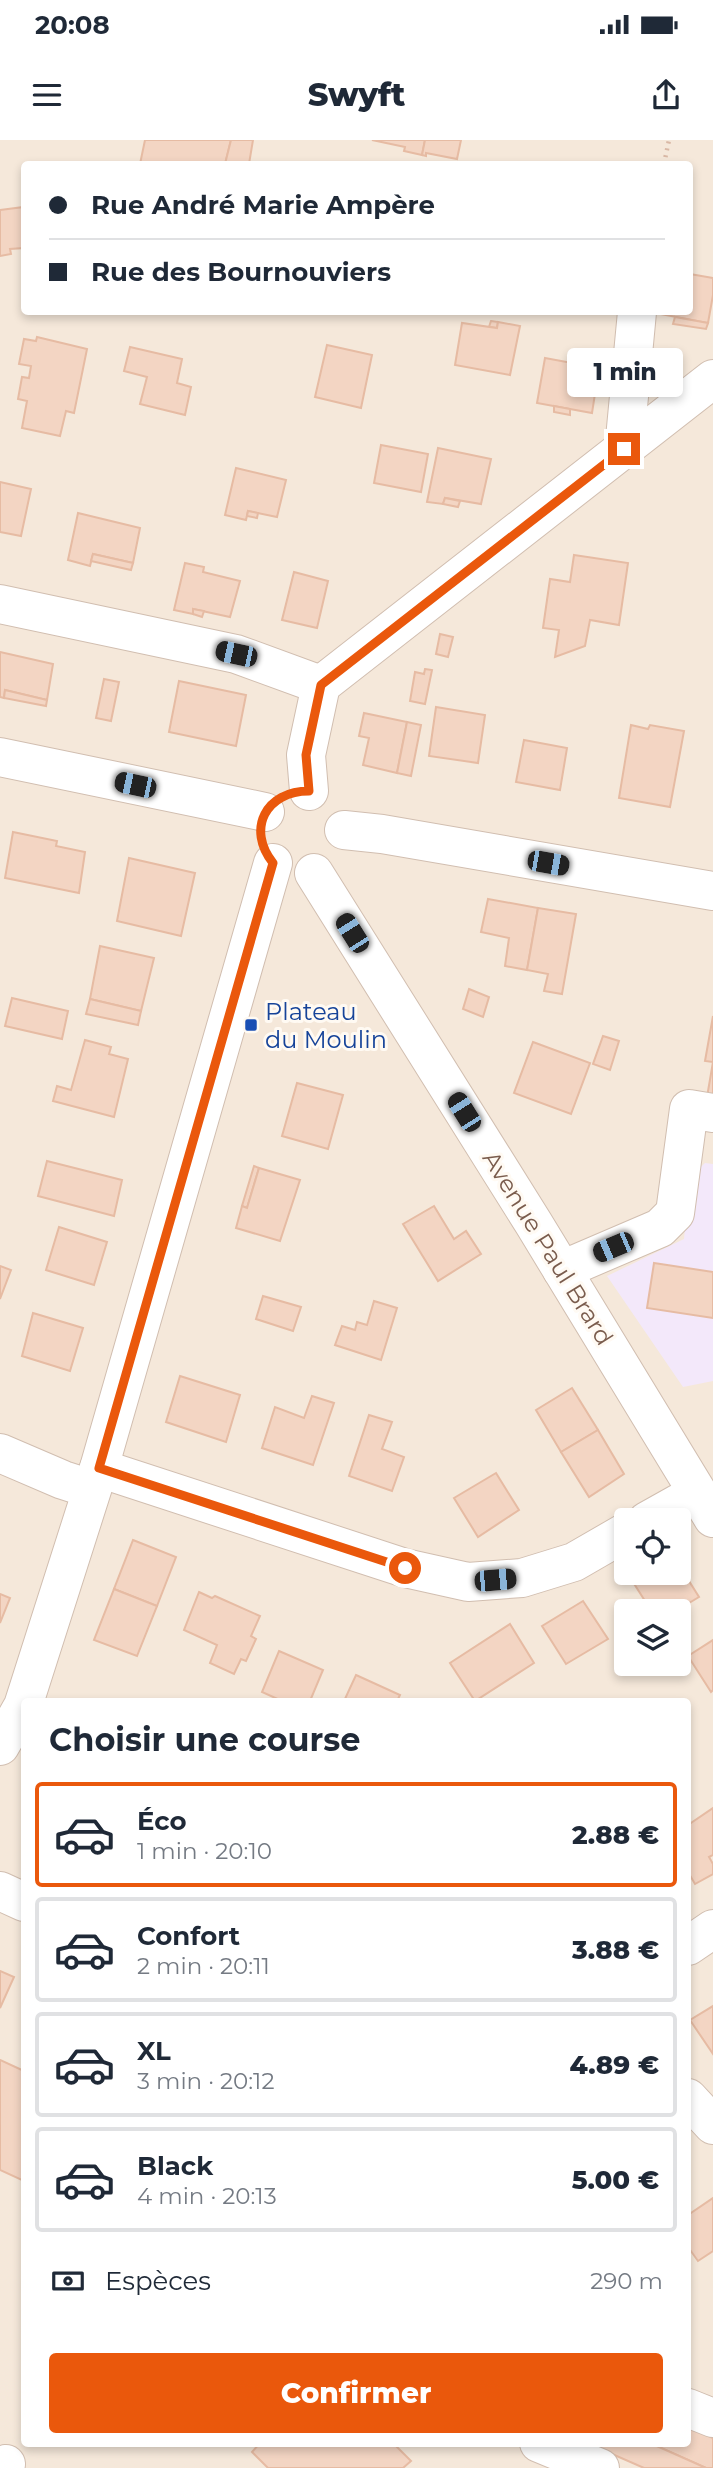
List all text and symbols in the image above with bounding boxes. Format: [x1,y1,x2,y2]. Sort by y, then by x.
text: 20:08 [35,9,110,41]
text: Swyft [308,75,405,114]
icon: menu [28,76,66,114]
icon: share [647,76,685,114]
text: Rue André Marie Ampère [91,189,435,221]
text: Rue des Bournouviers [91,256,391,288]
callout: 1 min [566,348,682,396]
text: 1 min [593,358,657,386]
route end [608,433,640,465]
car [214,639,259,669]
car [113,770,158,800]
car [526,849,571,877]
car [332,910,373,956]
place label: Plateau du Moulin [265,997,387,1054]
marker: Plateau du Moulin [243,1017,259,1033]
car [444,1089,485,1135]
street label: Avenue Paul Brard [477,1146,619,1350]
car [590,1229,637,1265]
map controls [614,1508,691,1676]
button: locate [614,1508,691,1585]
route start [389,1552,421,1584]
car [474,1568,517,1592]
button: layers [614,1599,691,1676]
text: Choisir une course [49,1720,361,1759]
icon: car [53,1803,116,1866]
text: Éco [137,1805,187,1837]
text: 2.88 € [572,1819,659,1851]
text: 1 min · 20:10 [137,1837,272,1865]
icon: car [53,1918,116,1981]
text: Confort [137,1920,240,1952]
text: 3.88 € [572,1934,659,1966]
text: 2 min · 20:11 [137,1952,270,1980]
icon: car [53,2033,116,2096]
text: XL [137,2035,171,2067]
text: 4.89 € [570,2049,659,2081]
text: 3 min · 20:12 [137,2067,274,2095]
icon: car [53,2148,116,2211]
text: Black [137,2150,213,2182]
text: 5.00 € [572,2164,659,2196]
text: 4 min · 20:13 [137,2182,277,2210]
icon: cash [49,2262,87,2300]
text: Espèces [105,2265,211,2297]
text: 290 m [590,2267,663,2295]
button: Confirmer [49,2353,663,2433]

